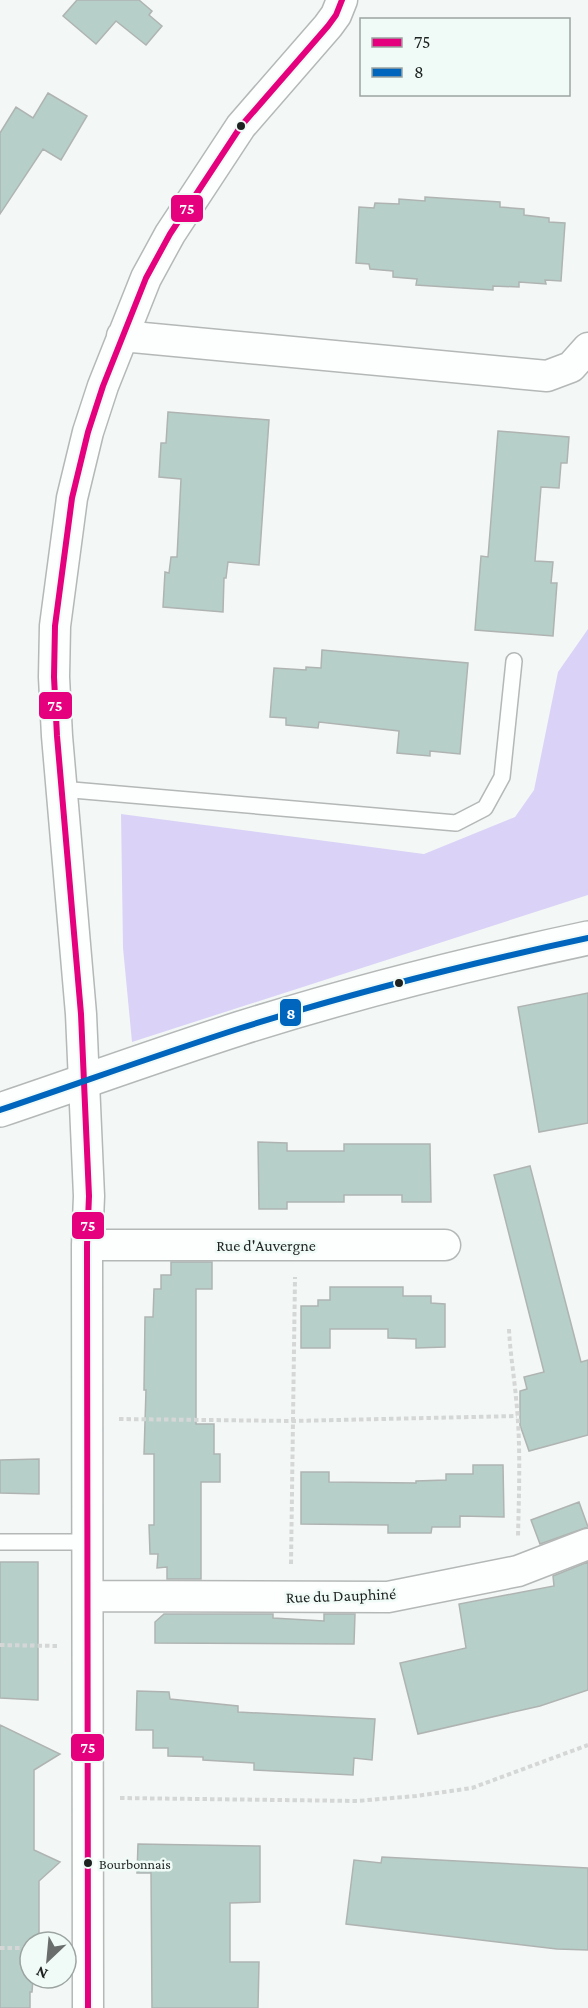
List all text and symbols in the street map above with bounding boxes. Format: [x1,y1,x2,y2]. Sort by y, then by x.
legend [360,18,570,96]
text: 75 [414,32,431,52]
text: 8 [414,62,424,82]
unlabelled marker [235,120,247,132]
line badge: 75 [170,194,204,223]
text: 75 [179,200,195,217]
line badge: 75 [38,691,73,720]
text: 75 [47,697,63,714]
unlabelled marker [393,977,405,989]
line badge: 8 [279,998,302,1027]
text: 8 [286,1005,296,1022]
line badge: 75 [71,1211,105,1240]
text: 75 [80,1217,96,1234]
street label: Rue d'Auvergne [216,1237,316,1255]
street label: Rue du Dauphiné [286,1585,397,1607]
line badge: 75 [70,1733,105,1762]
text: 75 [80,1739,96,1756]
place label: Bourbonnais [99,1856,171,1872]
marker: Bourbonnais [82,1857,94,1869]
north arrow [18,1930,78,1990]
text: N [33,1963,50,1983]

